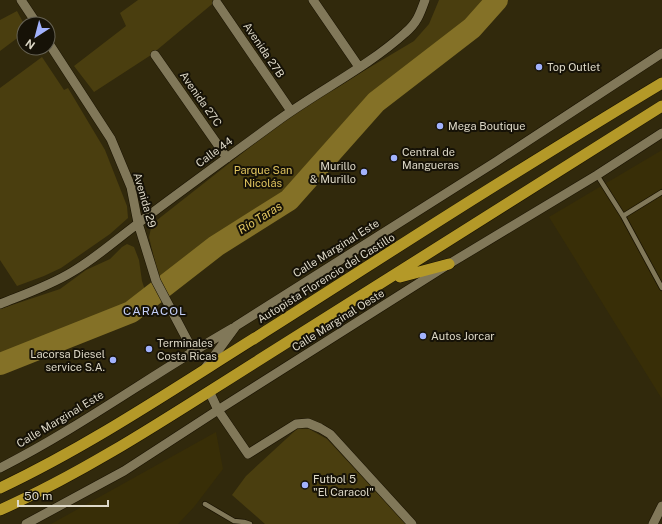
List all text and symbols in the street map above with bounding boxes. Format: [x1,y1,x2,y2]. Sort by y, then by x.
north arrow [16,16,56,56]
street label: Avenida 27B [241,20,287,80]
text: N [23,37,37,51]
place label: Top Outlet [547,61,600,73]
marker: Top Outlet [534,62,544,72]
street label: Avenida 27C [178,69,224,129]
place label: Mega Boutique [448,120,525,132]
marker: Mega Boutique [435,121,445,131]
street label: Calle 44 [193,135,235,169]
place label: Central de Mangueras [402,146,460,171]
marker: Central de Mangueras [389,153,399,163]
place label: Murillo & Murillo [310,160,356,185]
park label: Parque San Nicolás [234,164,292,189]
marker: Murillo & Murillo [359,167,369,177]
street label: Avenida 29 [131,171,159,229]
water label: Río Taras [236,199,285,237]
street label: Calle Marginal Este [291,217,381,279]
street label: Autopista Florencio del Castillo [255,231,397,325]
street label: Calle Marginal Oeste [290,287,386,353]
district label: CARACOL [123,304,187,318]
place label: Autos Jorcar [431,330,495,342]
marker: Autos Jorcar [418,331,428,341]
place label: Terminales Costa Ricas [157,337,217,362]
marker: Terminales Costa Ricas [144,344,154,354]
place label: Lacorsa Diesel service S.A. [30,348,105,373]
marker: Lacorsa Diesel service S.A. [108,355,118,365]
street label: Calle Marginal Este [14,388,106,450]
place label: Futbol 5 "El Caracol" [313,473,374,498]
marker: Futbol 5 "El Caracol" [300,480,310,490]
scale bar [18,482,108,508]
text: 50 m [24,489,52,503]

